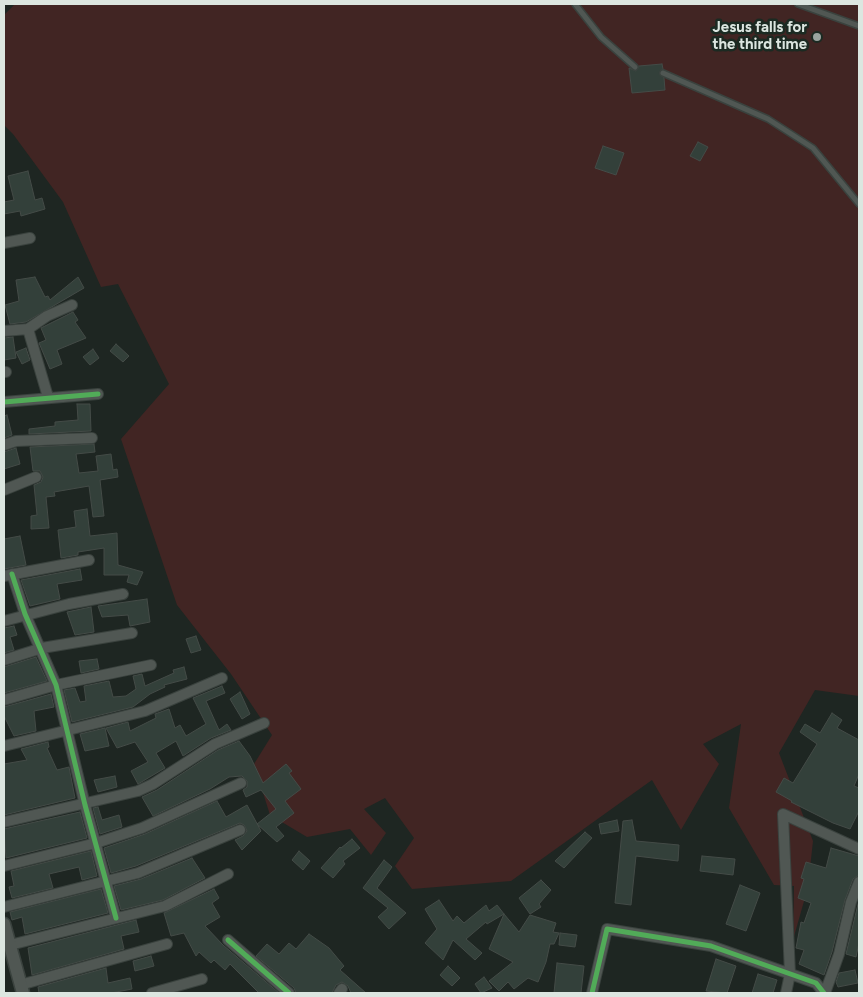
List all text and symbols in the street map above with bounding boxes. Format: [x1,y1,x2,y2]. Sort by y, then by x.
place label: Jesus falls for the third time [713,19,807,54]
marker: Jesus falls for the third time [811,31,823,43]

